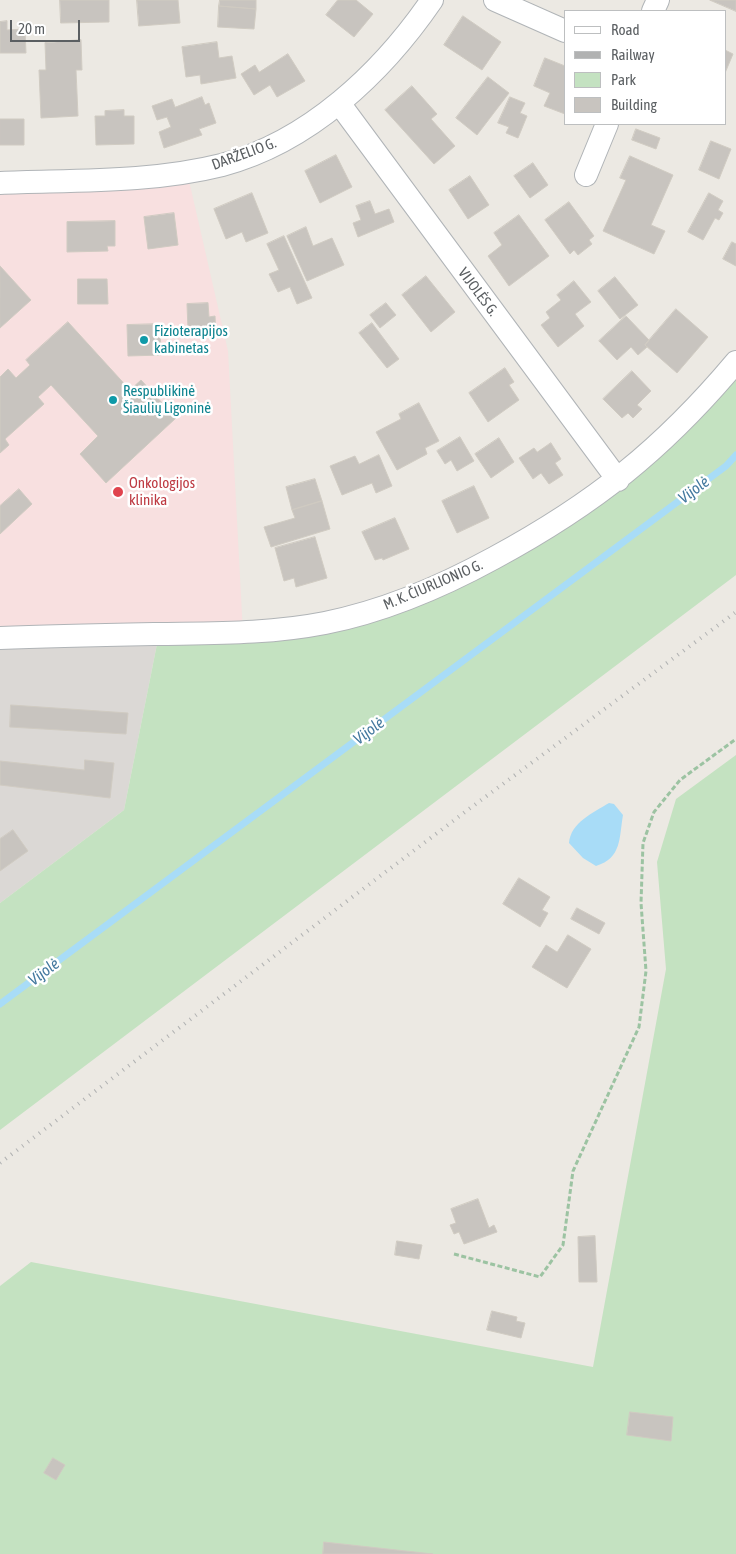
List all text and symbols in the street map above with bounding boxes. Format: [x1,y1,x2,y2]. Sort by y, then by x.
scale bar [12,10,82,42]
legend [564,10,726,125]
text: 20 m [18,20,45,37]
text: Road [611,21,640,38]
text: Railway [611,46,655,63]
text: Park [611,71,636,88]
text: Building [611,96,657,113]
street label: DARŽELIO G. [209,134,279,174]
street label: VIJOLĖS G. [454,264,502,320]
place label: Fizioterapijos kabinetas [154,322,228,357]
marker: Fizioterapijos kabinetas [138,334,150,346]
place label: Respublikinė Šiaulių Ligoninė [123,382,211,417]
marker: Respublikinė Šiaulių Ligoninė [107,394,119,406]
water label: Vijolė [675,472,713,508]
place label: Onkologijos klinika [129,474,195,509]
marker: Onkologijos klinika [111,485,125,499]
street label: M. K. ČIURLIONIO G. [381,556,485,614]
water label: Vijolė [350,713,388,749]
water label: Vijolė [25,954,63,990]

